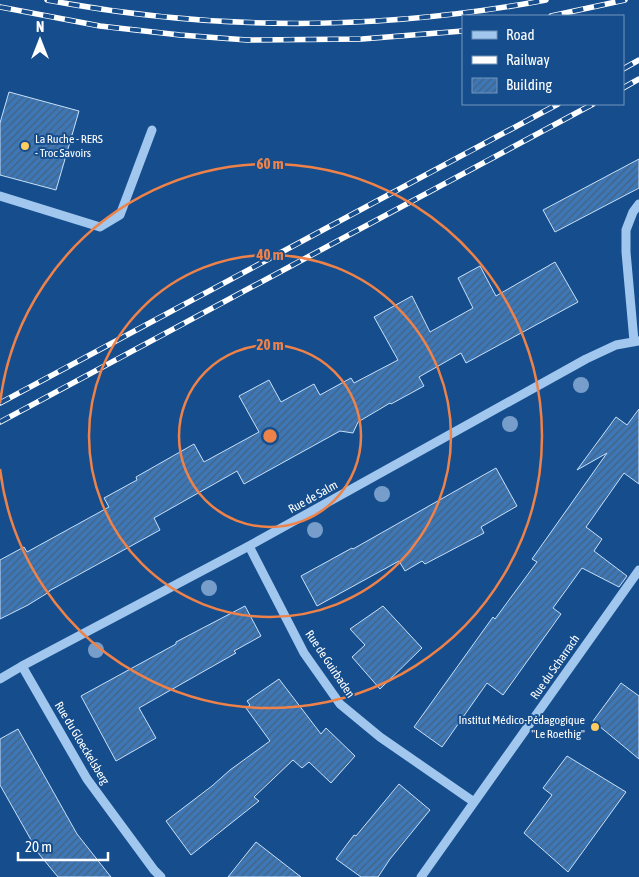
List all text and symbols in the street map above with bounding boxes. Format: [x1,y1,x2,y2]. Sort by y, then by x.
north arrow [15,15,65,65]
legend [462,15,624,105]
text: N [36,19,44,35]
text: Road [506,26,535,43]
text: Railway [506,51,550,68]
text: Building [506,76,552,93]
place label: La Ruche - RERS - Troc Savoirs [35,132,103,160]
marker: La Ruche - RERS - Troc Savoirs [19,140,31,152]
text: 60 m [257,155,284,172]
text: 40 m [256,246,284,263]
text: 20 m [257,336,284,353]
centre of rings [261,427,279,445]
street label: Rue de Salm [286,478,340,516]
street label: Rue de Guirbaden [302,628,358,700]
street label: Rue du Scharrach [528,632,582,702]
street label: Rue du Gloeckelsberg [52,699,113,788]
place label: Institut Médico-Pédagogique "Le Roethig" [459,713,585,741]
marker: Institut Médico-Pédagogique "Le Roethig" [589,721,601,733]
scale bar [18,830,108,862]
text: 20 m [25,838,52,855]

